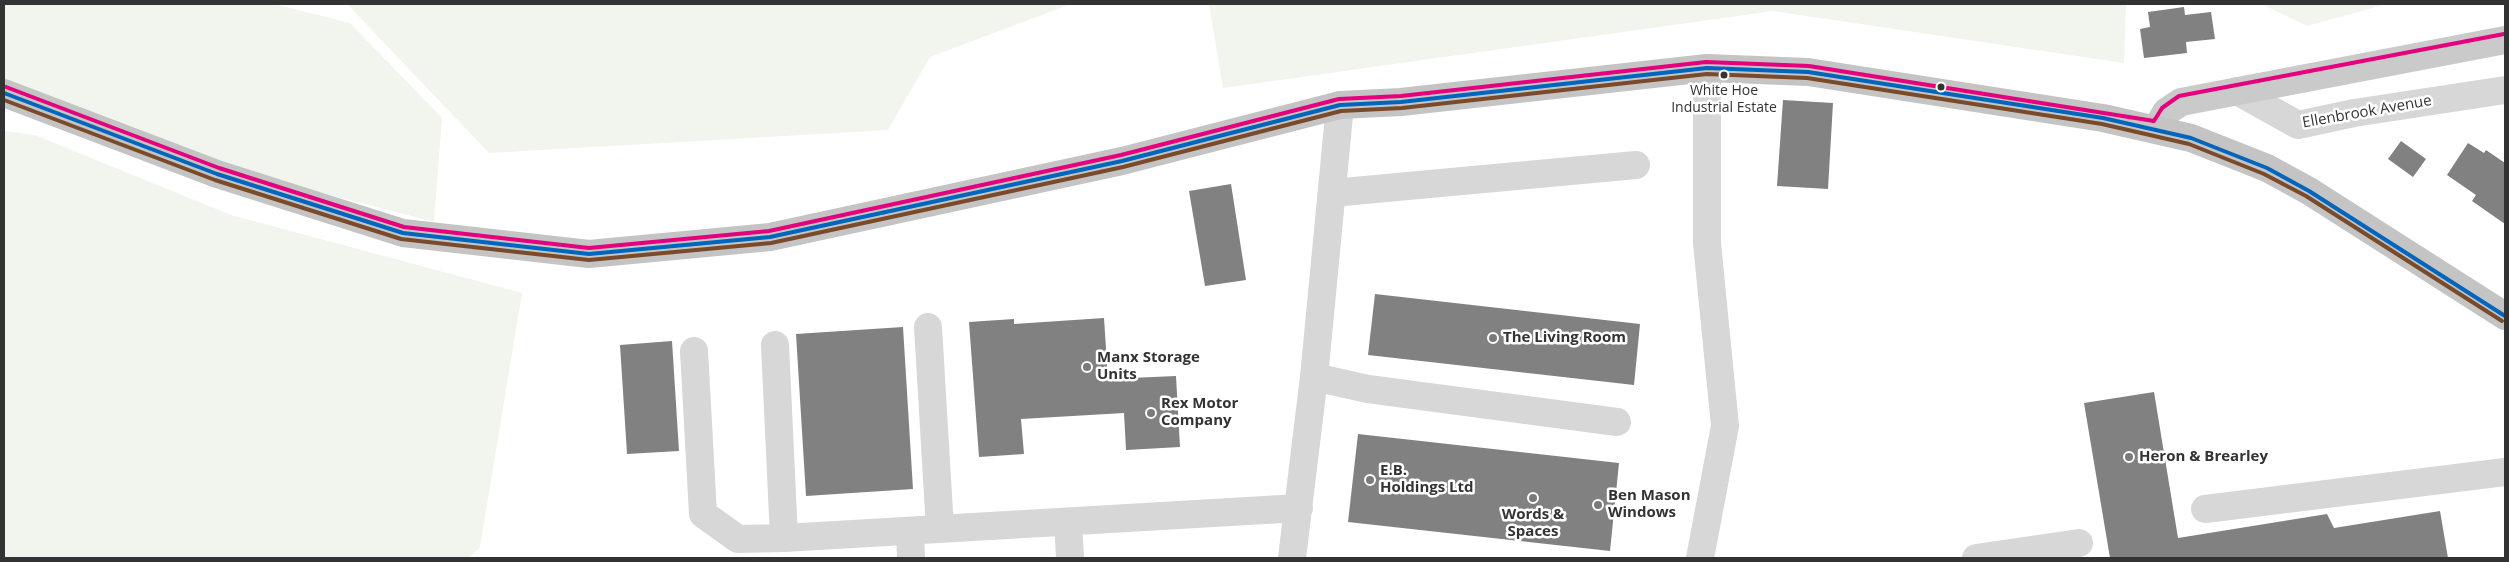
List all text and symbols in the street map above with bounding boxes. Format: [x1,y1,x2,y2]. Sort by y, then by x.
marker: White Hoe Industrial Estate [1719,70,1729,80]
unlabelled marker [1936,82,1946,92]
place label: White Hoe Industrial Estate [1671,83,1777,115]
street label: Ellenbrook Avenue [2301,92,2433,132]
place label: The Living Room [1503,329,1626,347]
marker: The Living Room [1487,332,1499,344]
place label: Manx Storage Units [1097,349,1200,384]
marker: Manx Storage Units [1081,361,1093,373]
place label: Rex Motor Company [1161,395,1238,430]
marker: Rex Motor Company [1145,407,1157,419]
place label: Heron & Brearley [2139,448,2268,466]
marker: Heron & Brearley [2123,451,2135,463]
place label: E.B. Holdings Ltd [1380,462,1474,497]
marker: E.B. Holdings Ltd [1364,474,1376,486]
place label: Ben Mason Windows [1608,487,1690,522]
marker: Words & Spaces [1527,492,1539,504]
marker: Ben Mason Windows [1592,499,1604,511]
place label: Words & Spaces [1502,506,1564,541]

